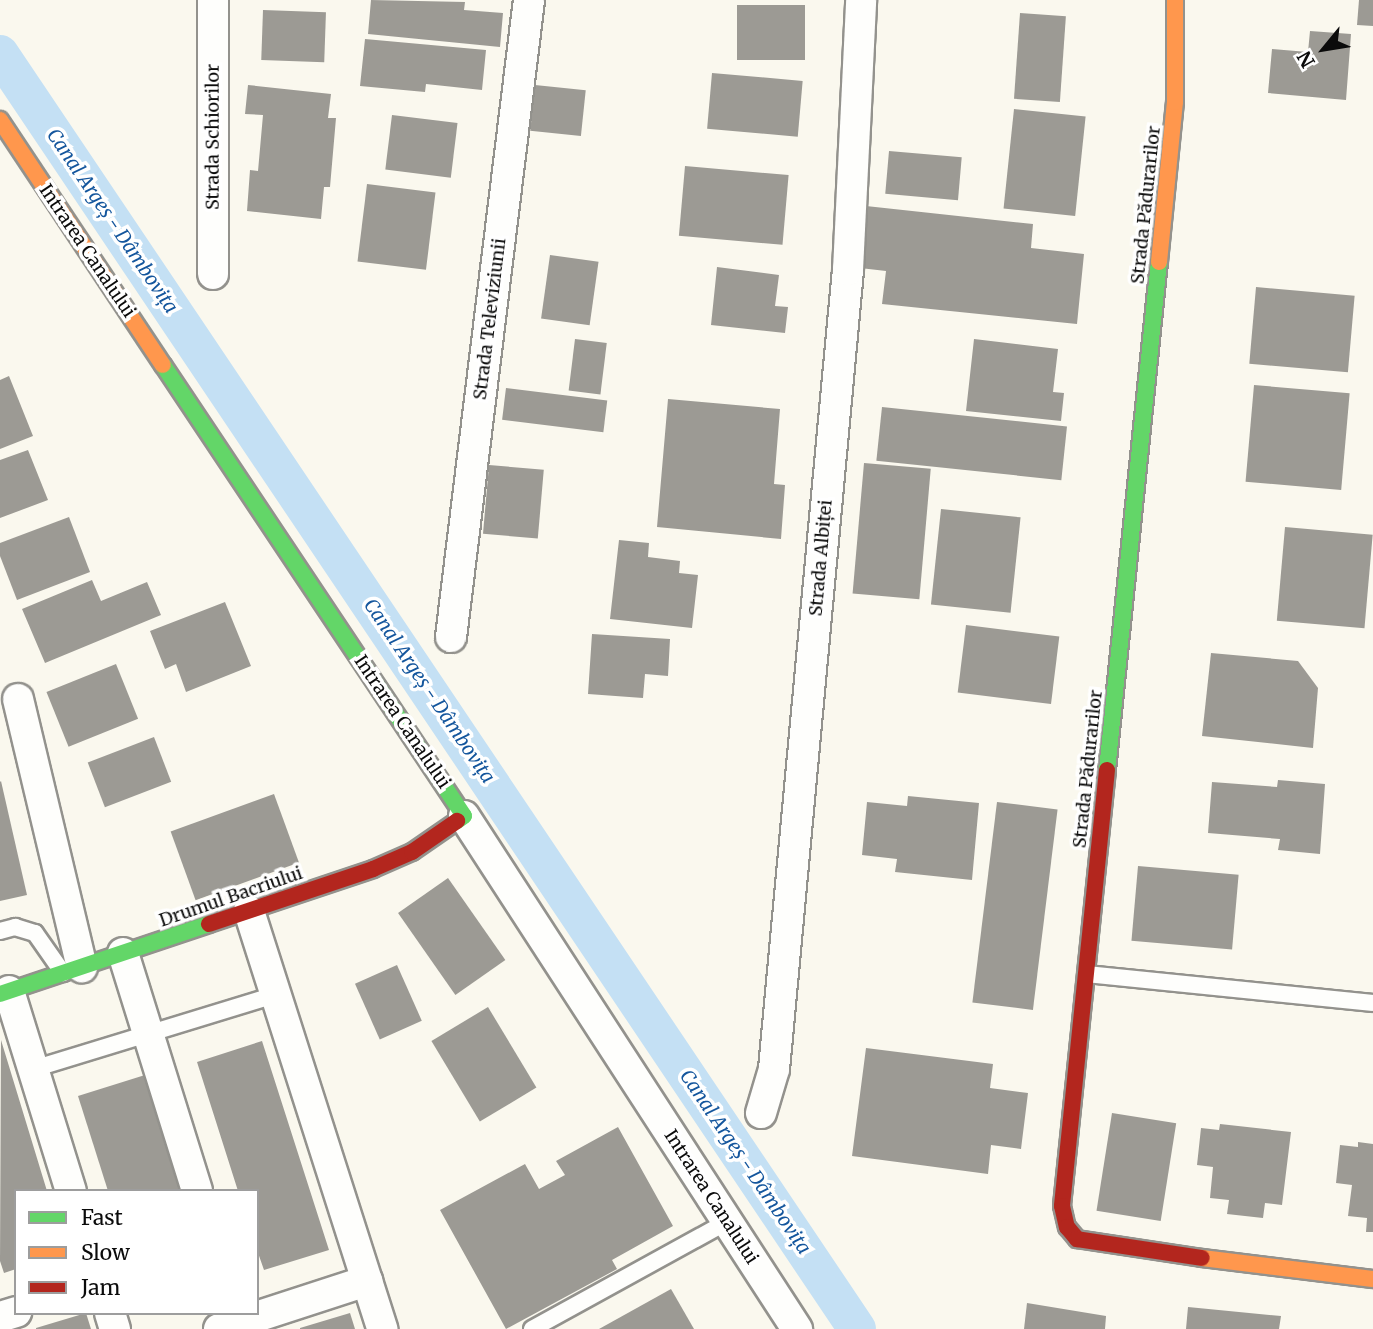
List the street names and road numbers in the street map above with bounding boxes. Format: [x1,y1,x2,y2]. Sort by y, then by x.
street label: Strada Schiorilor [202,64,224,210]
street label: Strada Pădurarilor [1127,125,1165,285]
street label: Intrarea Canalului [34,180,140,322]
street label: Strada Televiziunii [469,237,511,401]
street label: Strada Albiței [805,499,837,617]
street label: Intrarea Canalului [349,651,455,793]
street label: Strada Pădurarilor [1069,689,1107,849]
street label: Drumul Bacriului [156,862,306,932]
street label: Intrarea Canalului [659,1126,763,1268]

